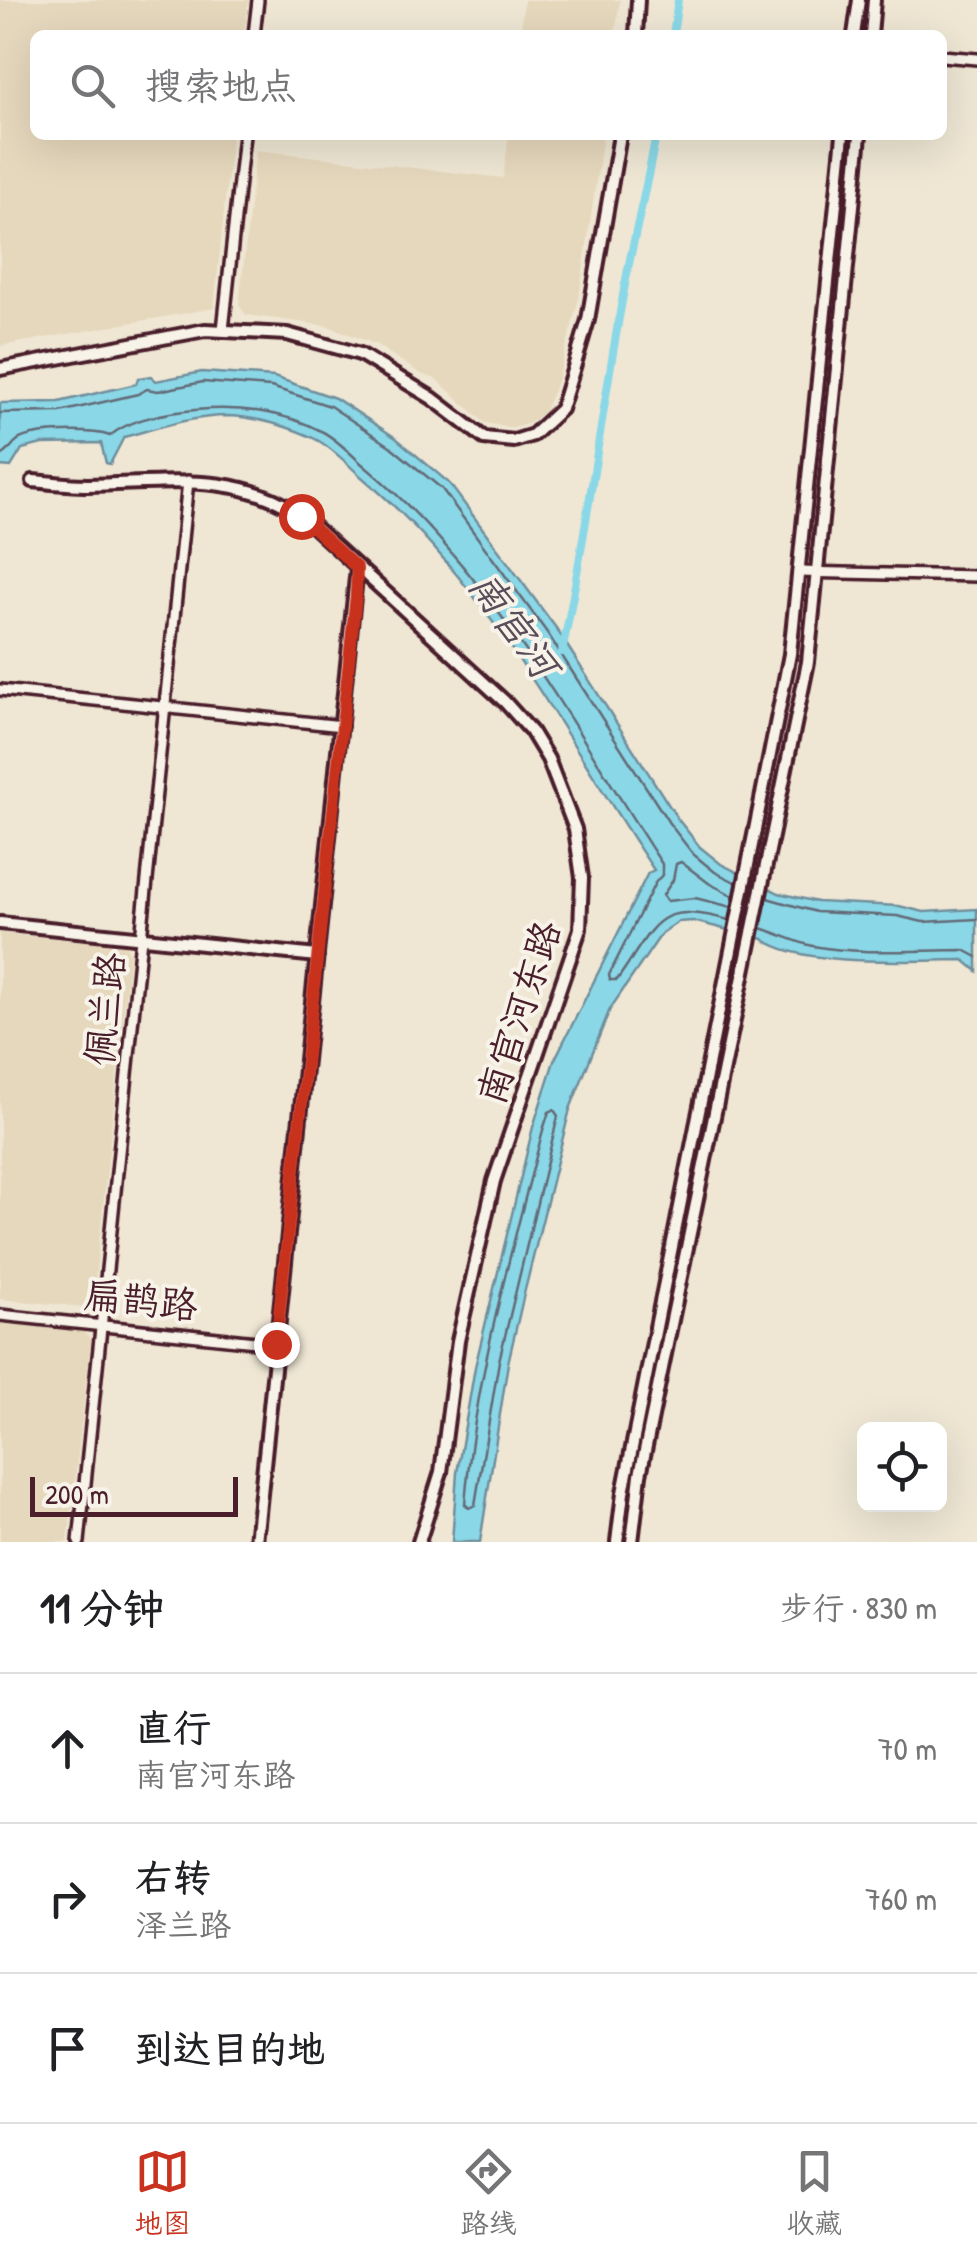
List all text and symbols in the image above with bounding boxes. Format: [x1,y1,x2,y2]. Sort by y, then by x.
search box [30,30,947,140]
icon: search [65,58,120,113]
text: 搜索地点 [145,59,297,111]
route start [279,494,325,540]
water label: 南官河 [458,560,576,693]
street label: 南官河东路 [464,914,572,1110]
street label: 佩兰路 [72,950,136,1068]
street label: 扁鹊路 [82,1267,200,1331]
route end [254,1322,300,1368]
map controls [857,1422,947,1512]
button: locate [857,1422,947,1512]
scale bar [30,1472,238,1516]
text: 200 m [45,1475,109,1513]
text: 11 分钟 [40,1579,164,1636]
text: 步行 · 830 m [780,1586,937,1629]
text: 直行 [135,1701,211,1753]
icon: ahead [40,1721,95,1776]
text: 70 m [878,1727,937,1770]
text: 南官河东路 [135,1753,295,1796]
text: 右转 [135,1851,211,1903]
icon: right [40,1871,95,1926]
text: 760 m [865,1877,937,1920]
text: 泽兰路 [135,1903,231,1946]
icon: arrive [40,2021,95,2076]
text: 到达目的地 [135,2022,325,2074]
tab: 地图 [135,2144,191,2242]
tab: 路线 [460,2144,516,2242]
tab: 收藏 [786,2144,842,2242]

